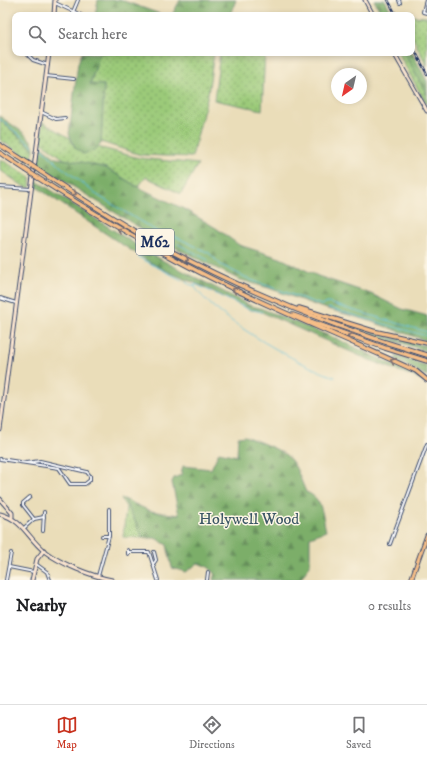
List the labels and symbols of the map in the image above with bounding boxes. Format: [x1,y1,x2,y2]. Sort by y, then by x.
north arrow [331,68,367,104]
one-way arrow [70,188,77,196]
one-way arrow [117,227,125,234]
road number: M62 [136,229,174,255]
one-way arrow [182,254,189,261]
one-way arrow [232,287,240,295]
one-way arrow [346,332,353,340]
one-way arrow [390,358,398,366]
park label: Holywell Wood [199,509,299,529]

